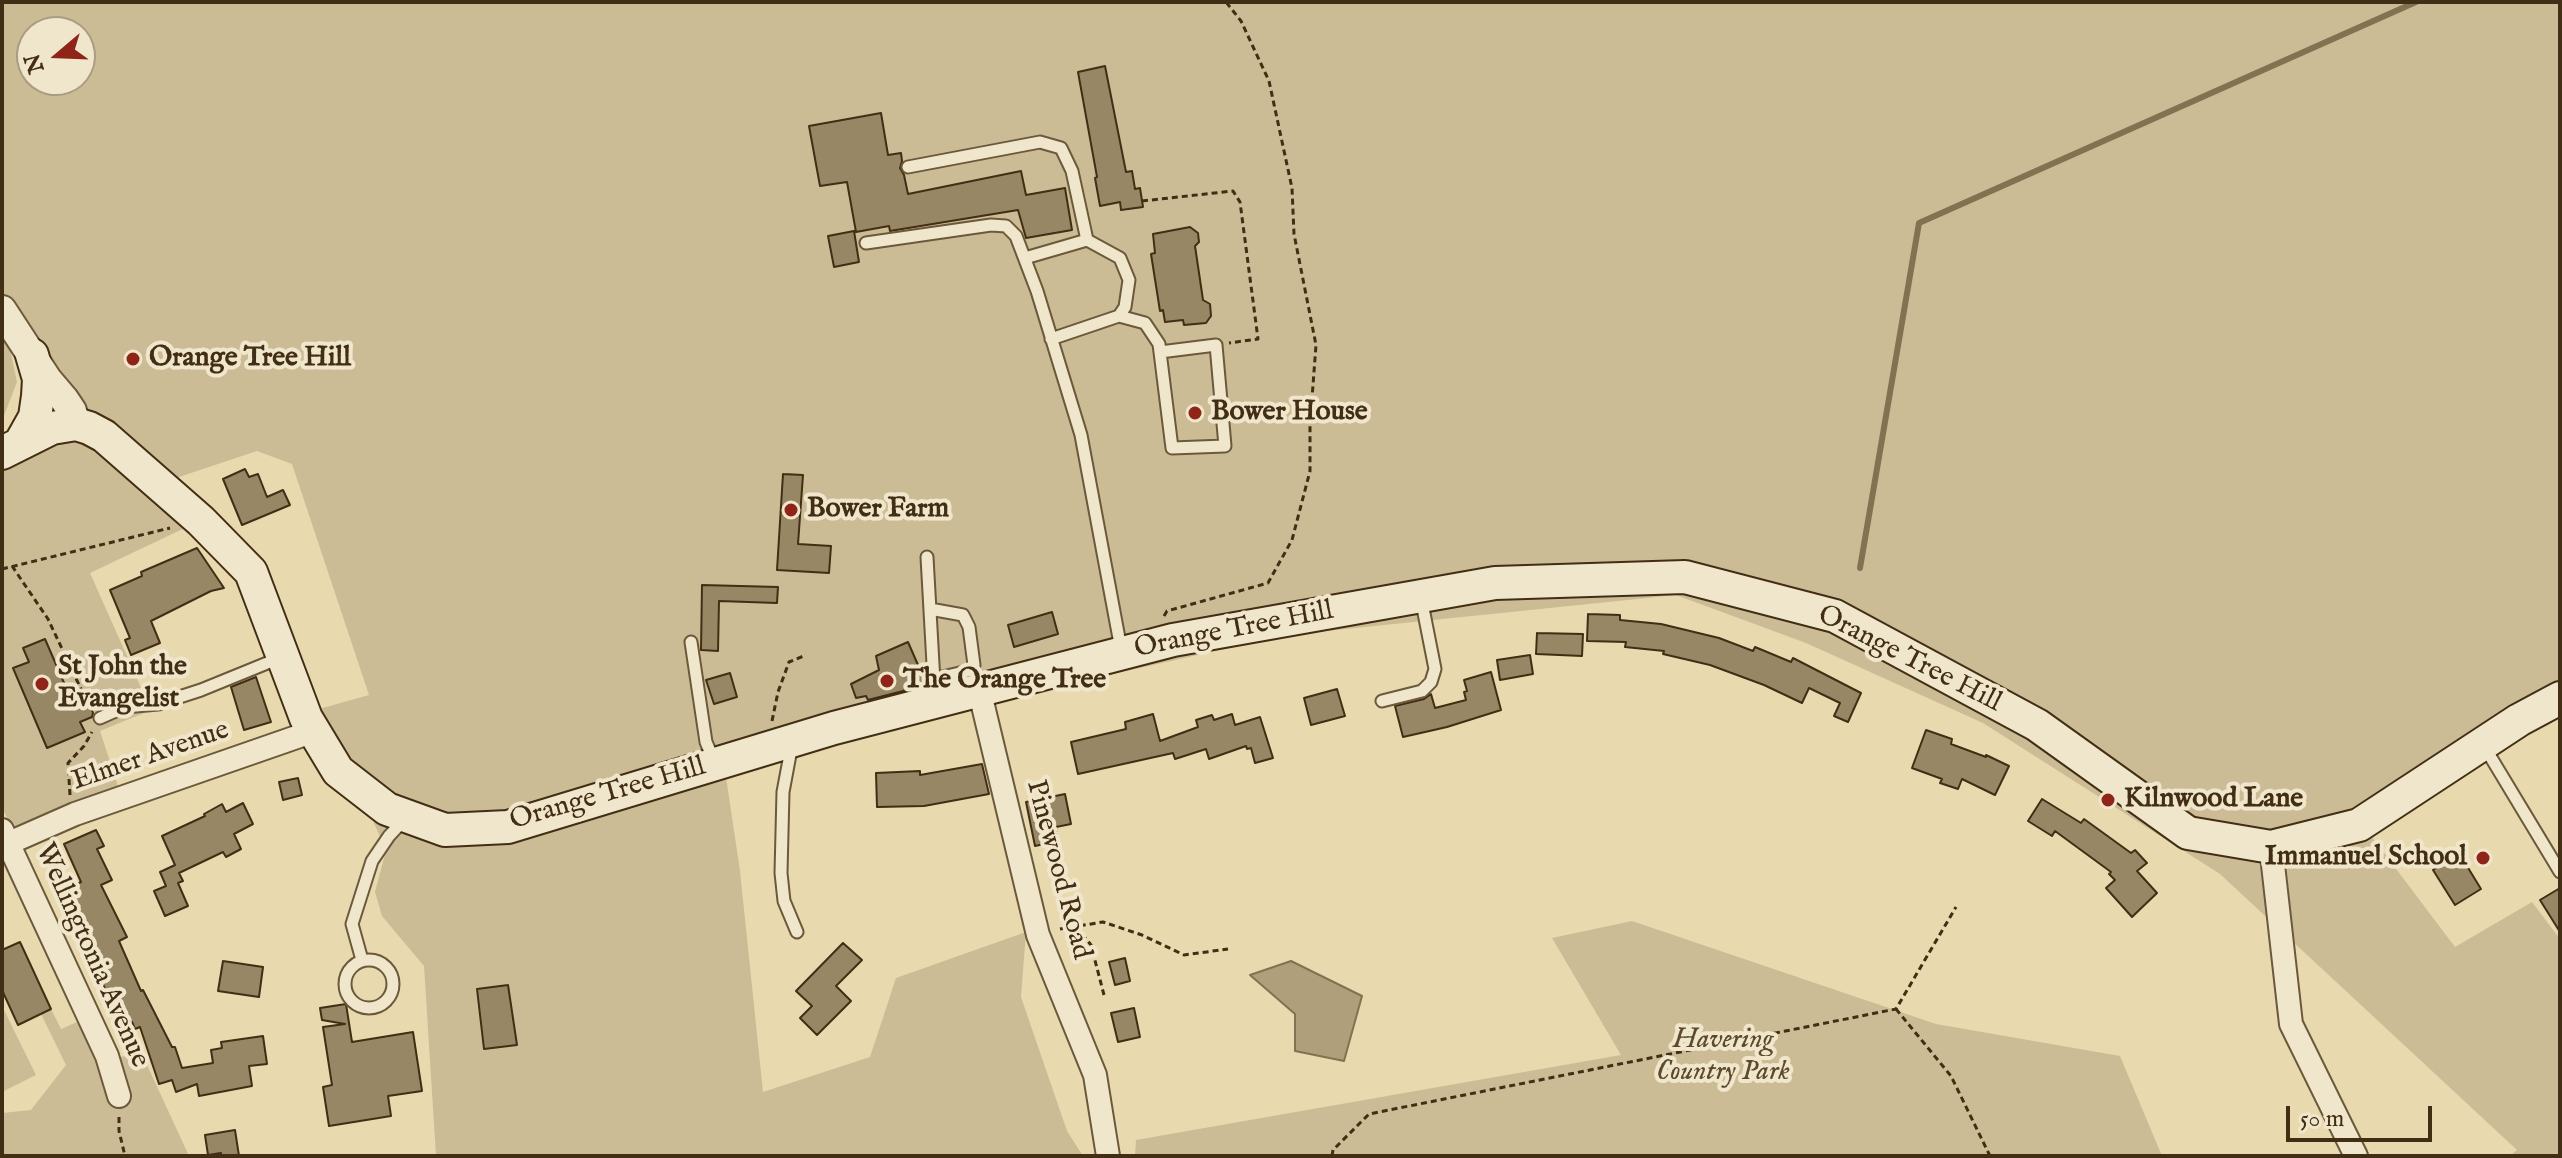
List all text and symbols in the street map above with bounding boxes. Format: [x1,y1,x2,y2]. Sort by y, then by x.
north arrow [16,16,96,96]
text: N [19,50,52,77]
place label: Orange Tree Hill [149,342,351,376]
marker: Orange Tree Hill [124,350,142,368]
place label: Bower House [1211,396,1368,430]
marker: Bower House [1186,404,1204,422]
place label: Bower Farm [807,493,949,527]
marker: Bower Farm [782,501,800,519]
street label: Orange Tree Hill [1132,595,1336,667]
street label: Orange Tree Hill [1811,599,2007,721]
place label: St John the Evangelist [58,651,187,717]
place label: The Orange Tree [903,664,1106,698]
marker: The Orange Tree [878,672,896,690]
marker: St John the Evangelist [33,675,51,693]
street label: Elmer Avenue [68,715,234,799]
street label: Orange Tree Hill [506,751,710,839]
street label: Pinewood Road [1017,777,1097,963]
place label: Kilnwood Lane [2124,783,2303,817]
marker: Kilnwood Lane [2099,791,2117,809]
street label: Wellingtonia Avenue [26,839,156,1073]
place label: Immanuel School [2265,841,2467,875]
marker: Immanuel School [2474,849,2492,867]
park label: Havering Country Park [1656,1024,1790,1090]
scale bar [2290,1090,2436,1140]
text: 50 m [2300,1104,2344,1135]

